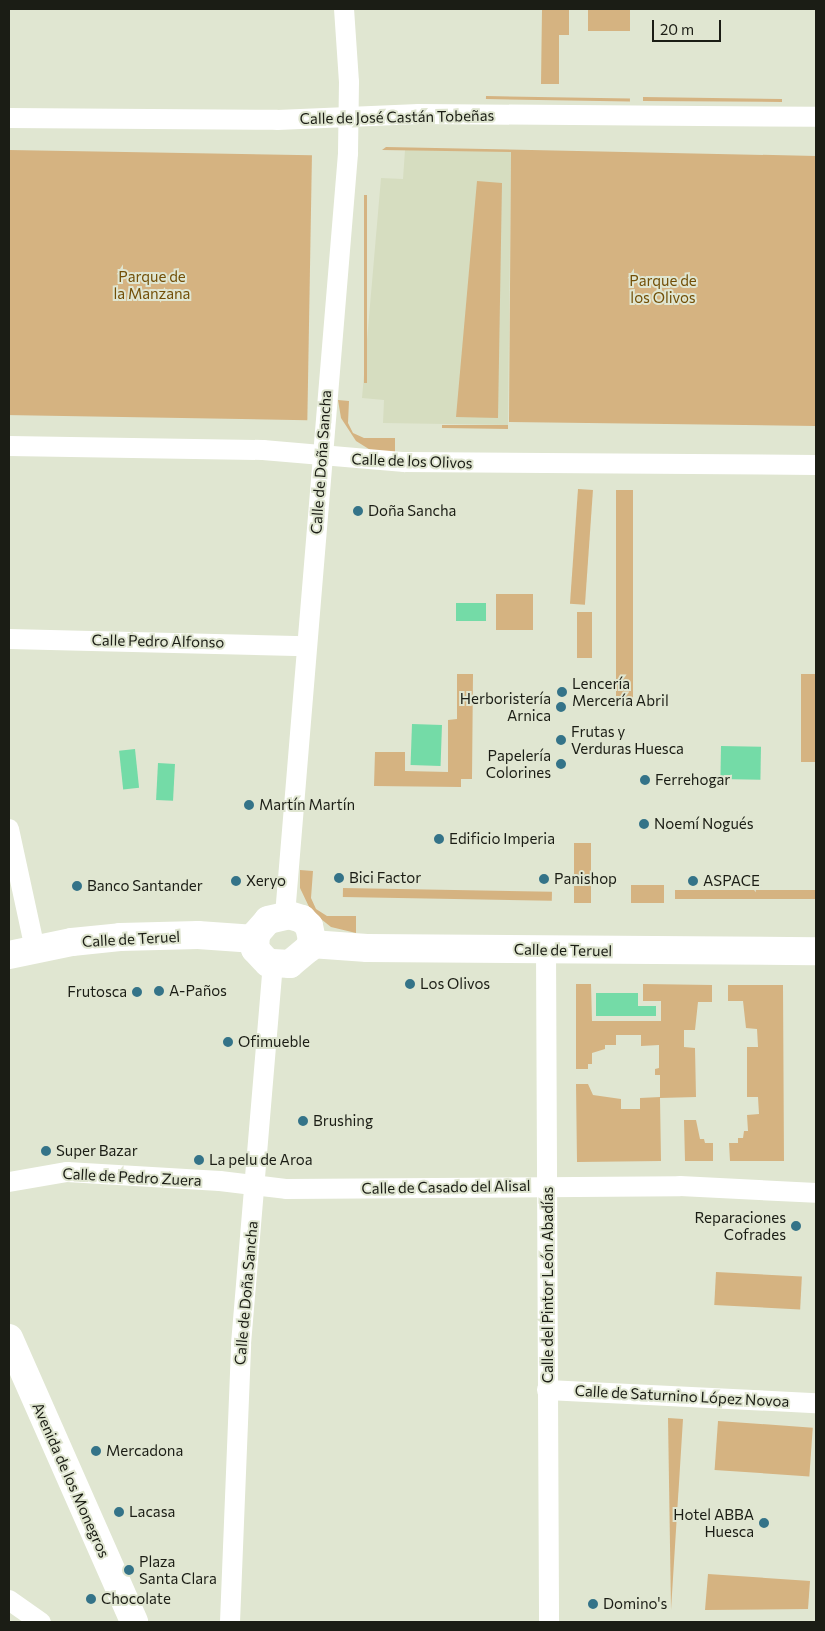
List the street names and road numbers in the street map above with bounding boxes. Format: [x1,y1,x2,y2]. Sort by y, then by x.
street label: Calle de José Castán Tobeñas [300,106,494,128]
street label: Calle de Doña Sancha [307,389,335,535]
street label: Calle de los Olivos [351,450,473,472]
street label: Calle Pedro Alfonso [91,631,225,651]
street label: Calle de Teruel [81,927,181,951]
street label: Calle de Teruel [514,940,612,960]
street label: Calle de Pedro Zuera [62,1164,202,1190]
street label: Calle de Casado del Alisal [361,1177,531,1197]
street label: Calle del Pintor León Abadías [539,1187,557,1383]
street label: Calle de Doña Sancha [231,1220,261,1366]
street label: Calle de Saturnino López Novoa [574,1381,790,1411]
street label: Avenida de los Monegros [29,1400,113,1560]

